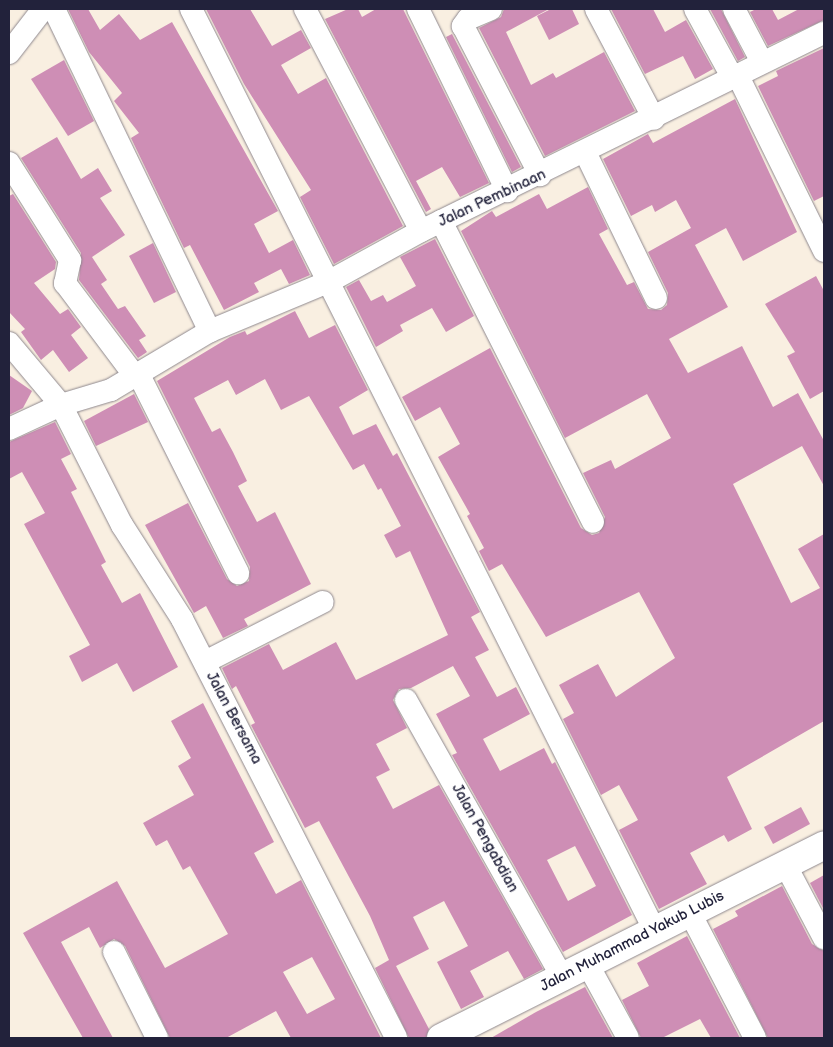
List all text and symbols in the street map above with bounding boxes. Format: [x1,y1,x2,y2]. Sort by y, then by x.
street label: Jalan Pembinaan [435,165,549,231]
street label: Jalan Bersama [202,669,266,767]
street label: Jalan Pengabdian [448,781,522,895]
street label: Jalan Muhammad Yakub Lubis [537,887,727,995]

